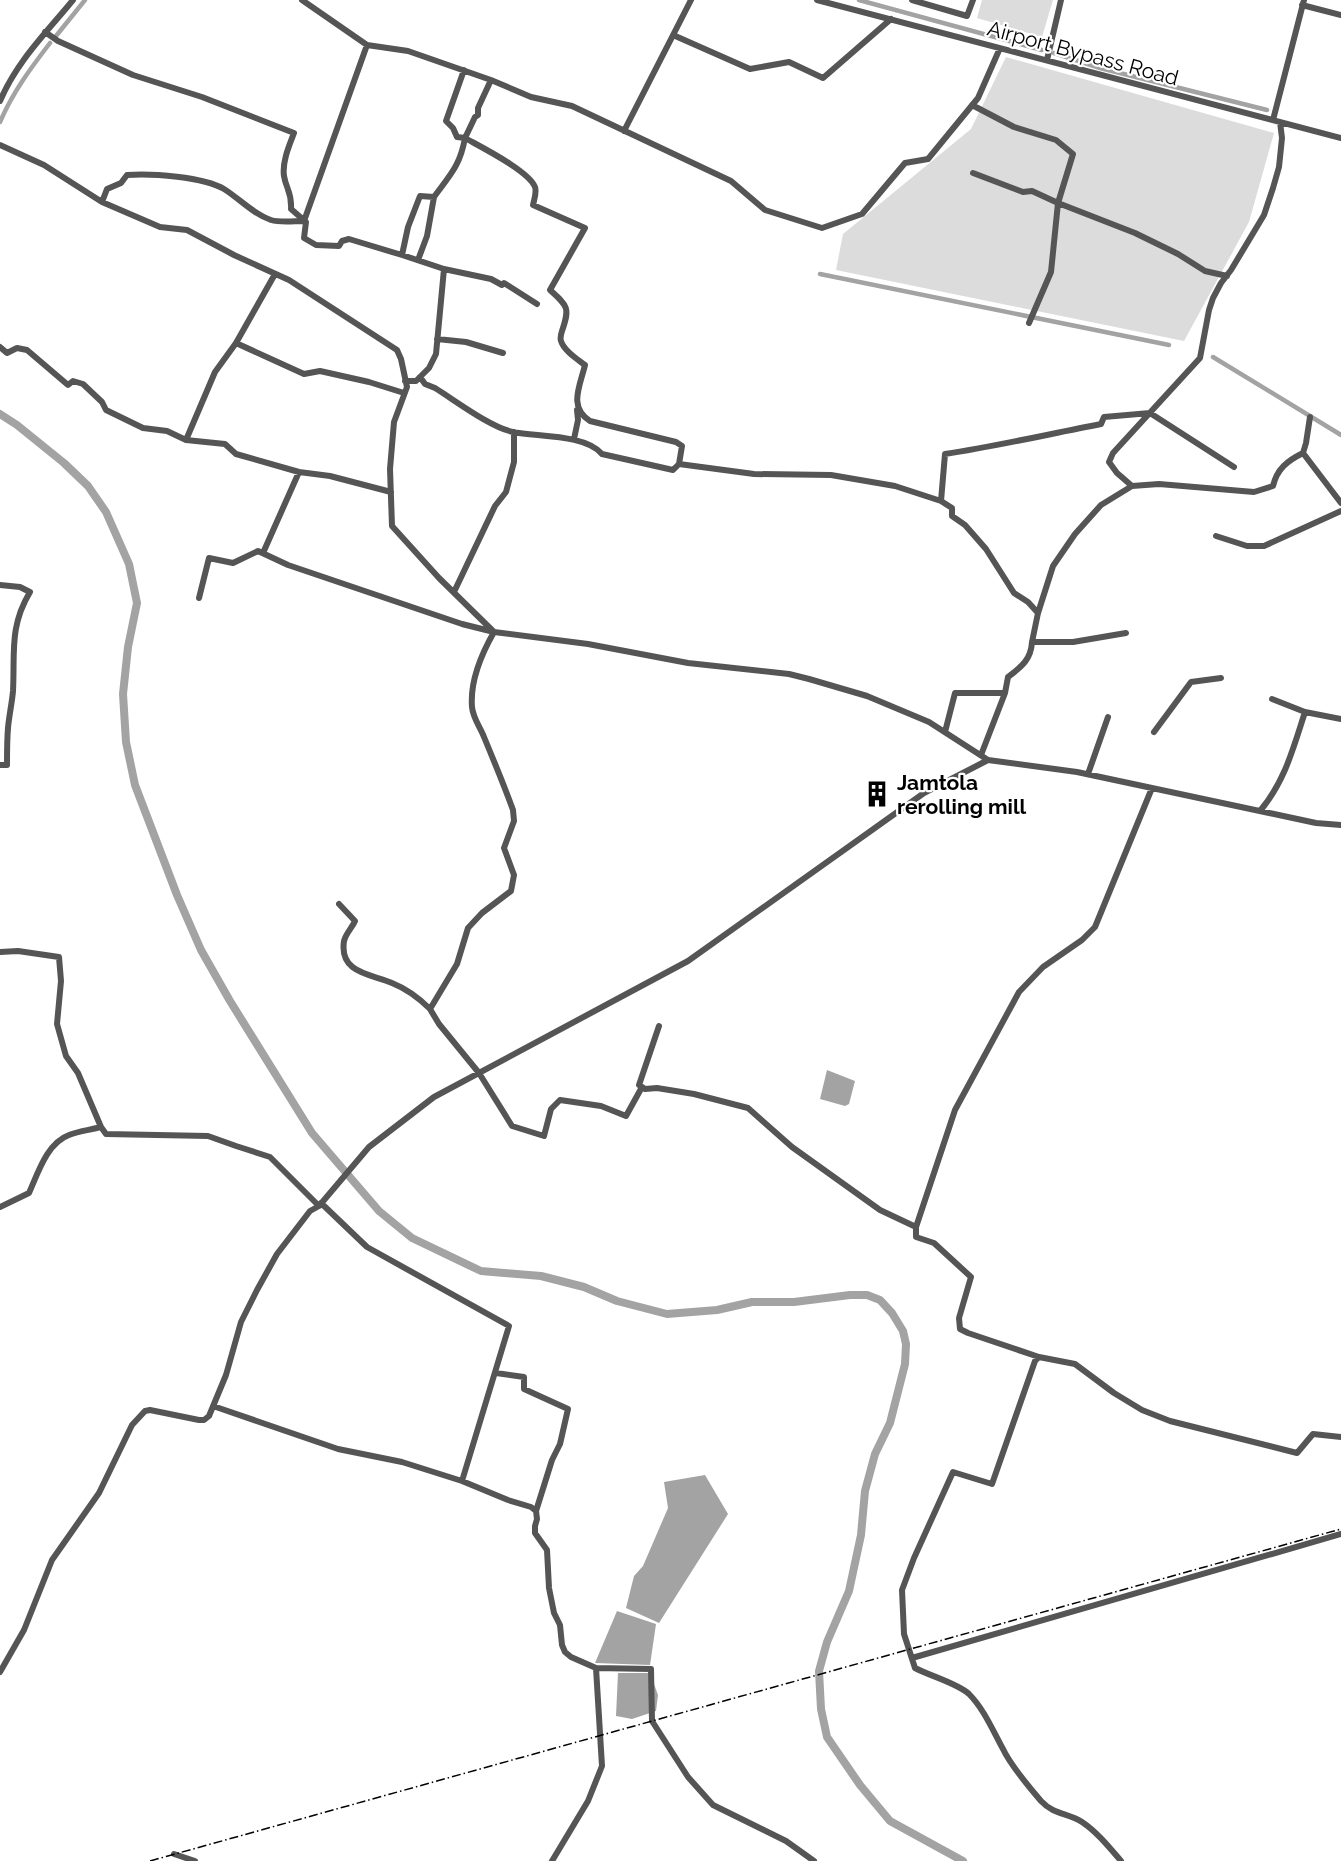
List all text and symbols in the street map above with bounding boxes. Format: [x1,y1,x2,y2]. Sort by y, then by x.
street label: Airport Bypass Road [985,15,1181,91]
place label: Jamtola rerolling mill [897,770,1027,819]
building icon: Jamtola rerolling mill [862,779,892,809]

